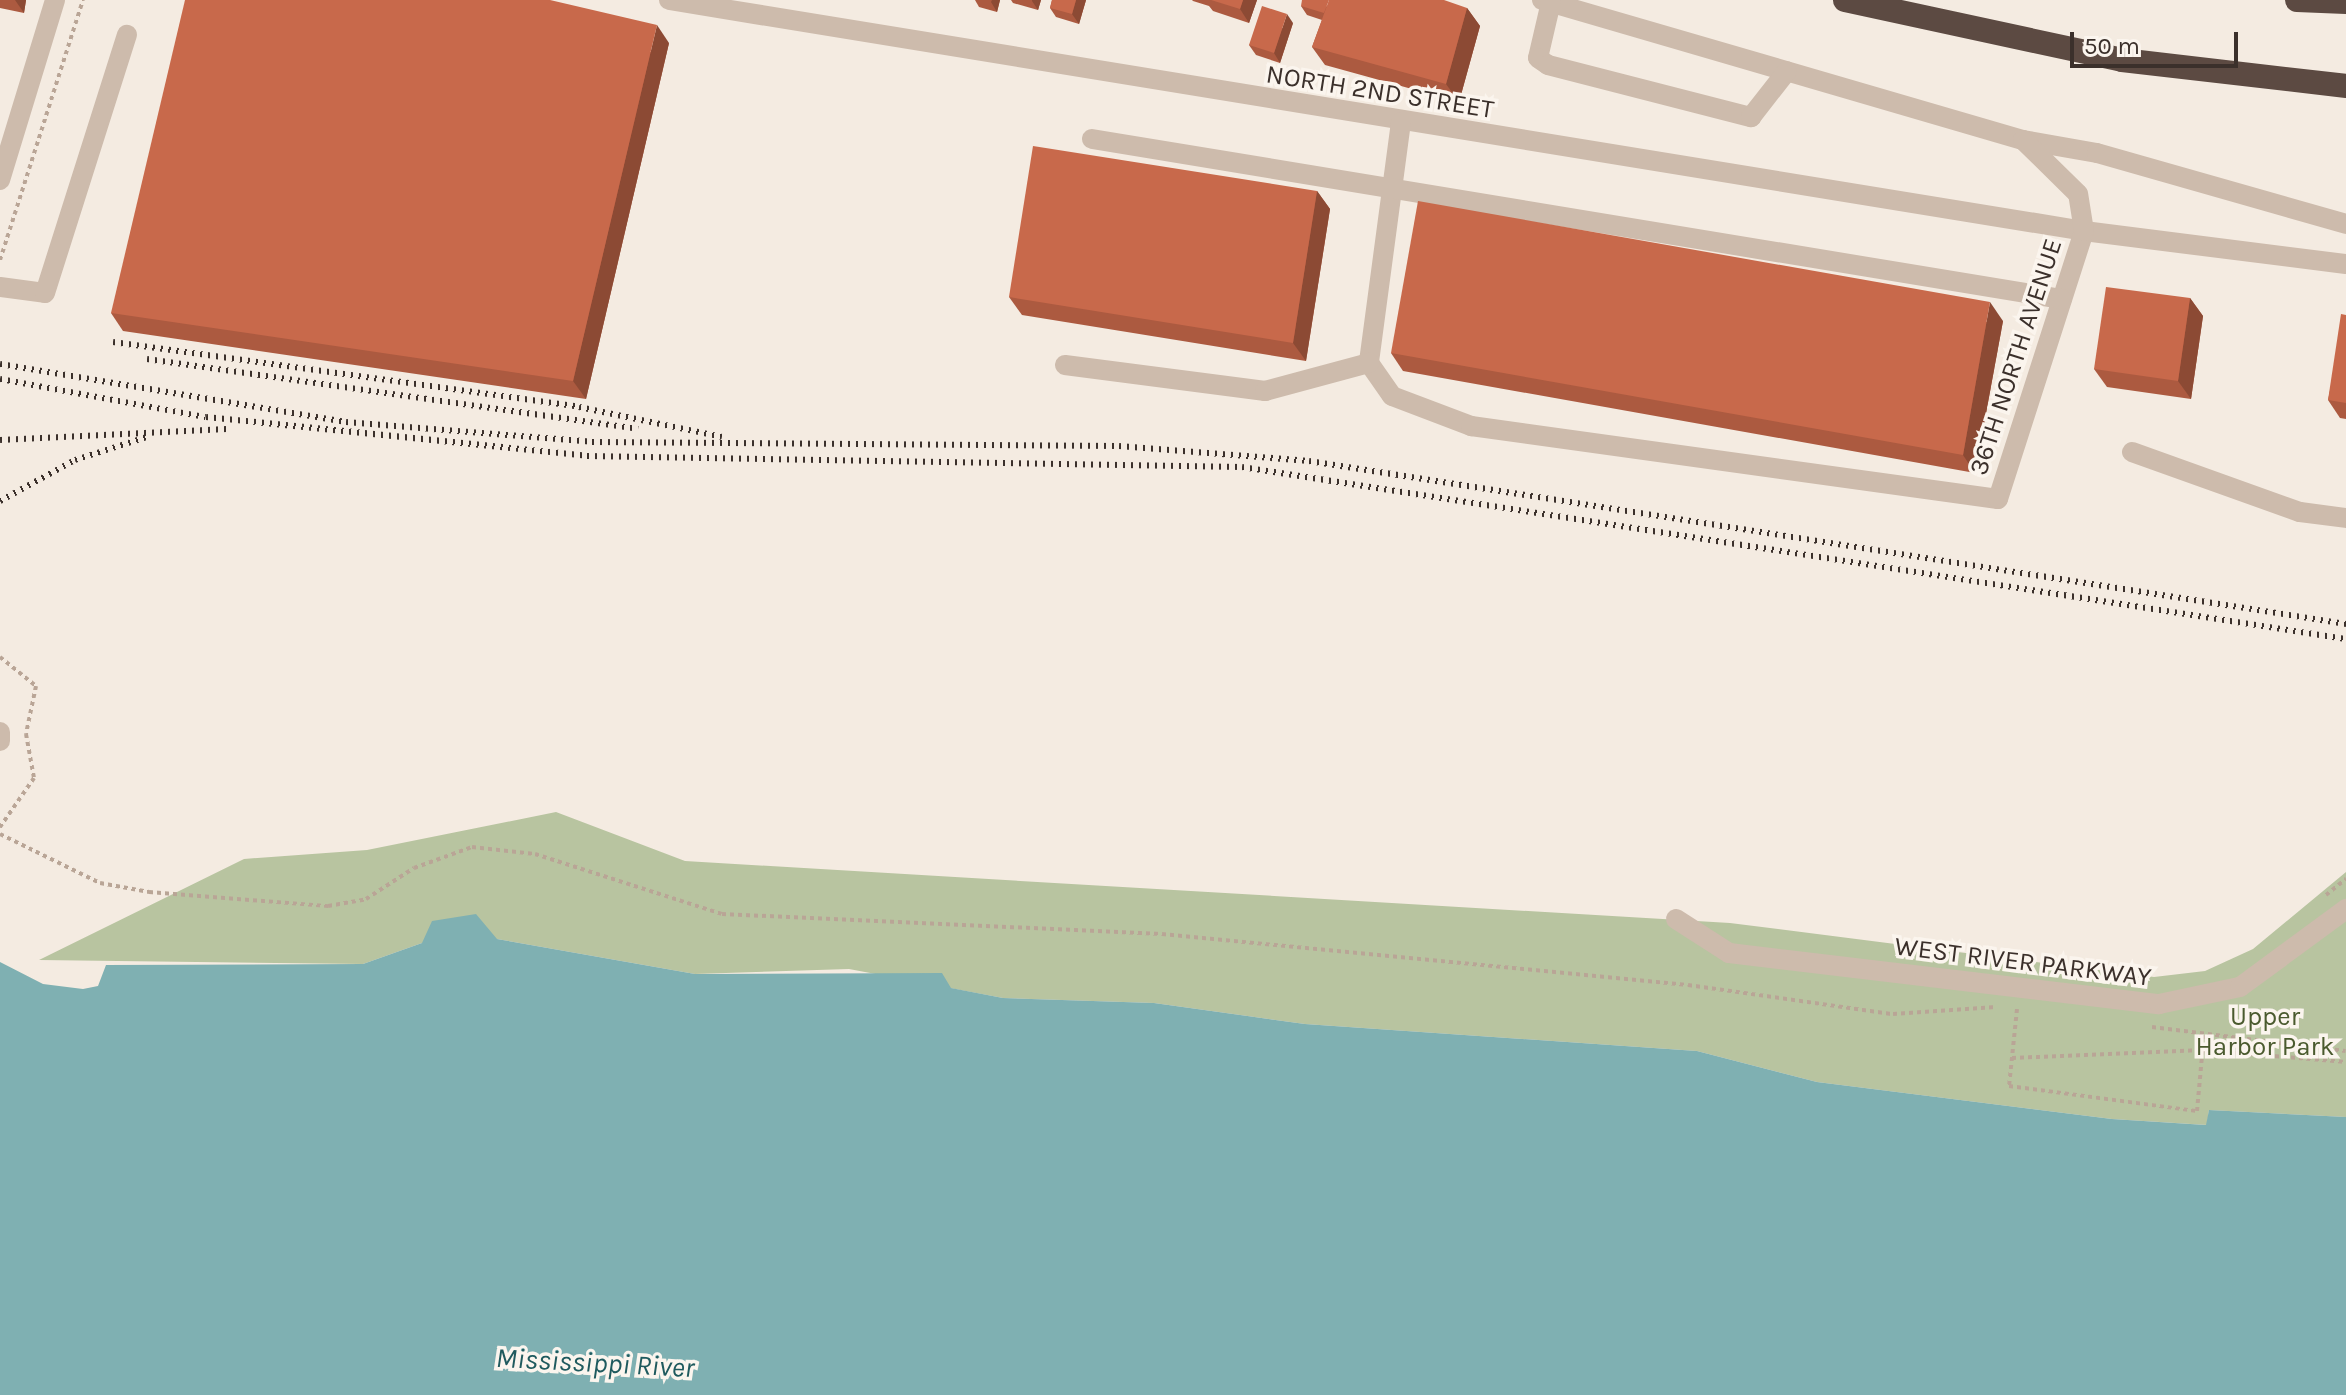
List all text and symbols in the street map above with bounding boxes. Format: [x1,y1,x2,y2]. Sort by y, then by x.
scale bar [2074,16,2242,66]
text: 50 m [2084,32,2140,60]
street label: NORTH 2ND STREET [1264,59,1496,125]
street label: 36TH NORTH AVENUE [1963,235,2069,479]
street label: WEST RIVER PARKWAY [1893,931,2153,993]
park label: Upper Harbor Park [2195,1001,2335,1062]
water label: Mississippi River [495,1341,695,1385]

